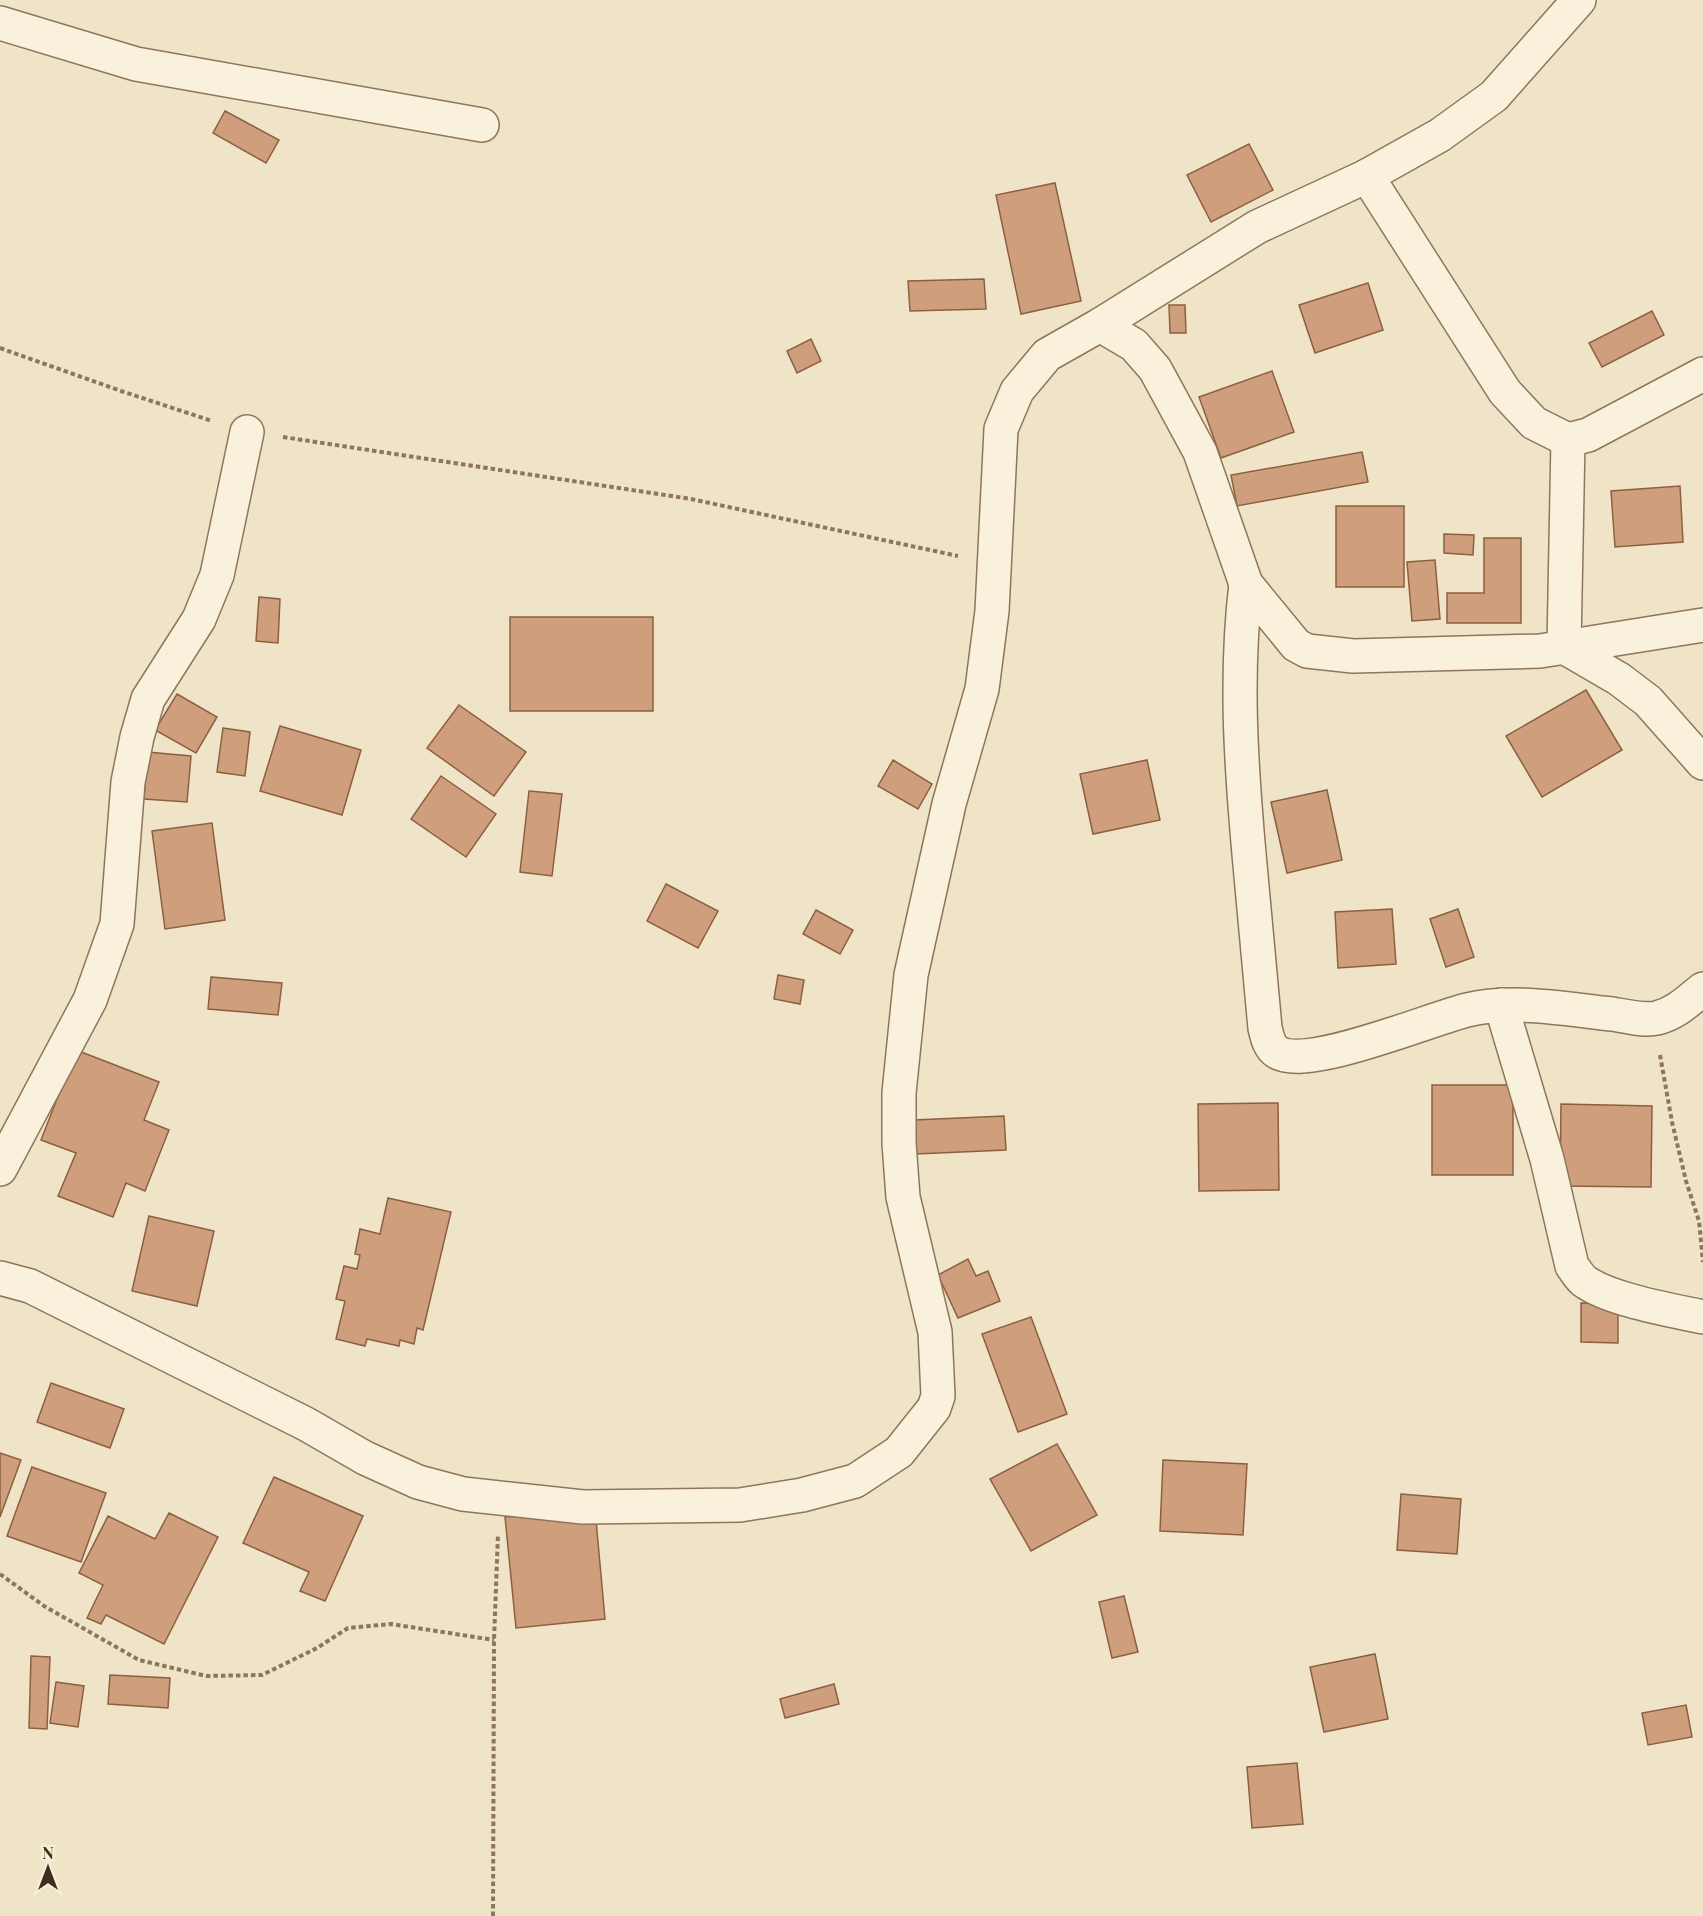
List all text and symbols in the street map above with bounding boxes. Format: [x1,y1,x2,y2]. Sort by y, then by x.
north arrow [18,1838,78,1898]
text: N [42,1842,54,1863]

